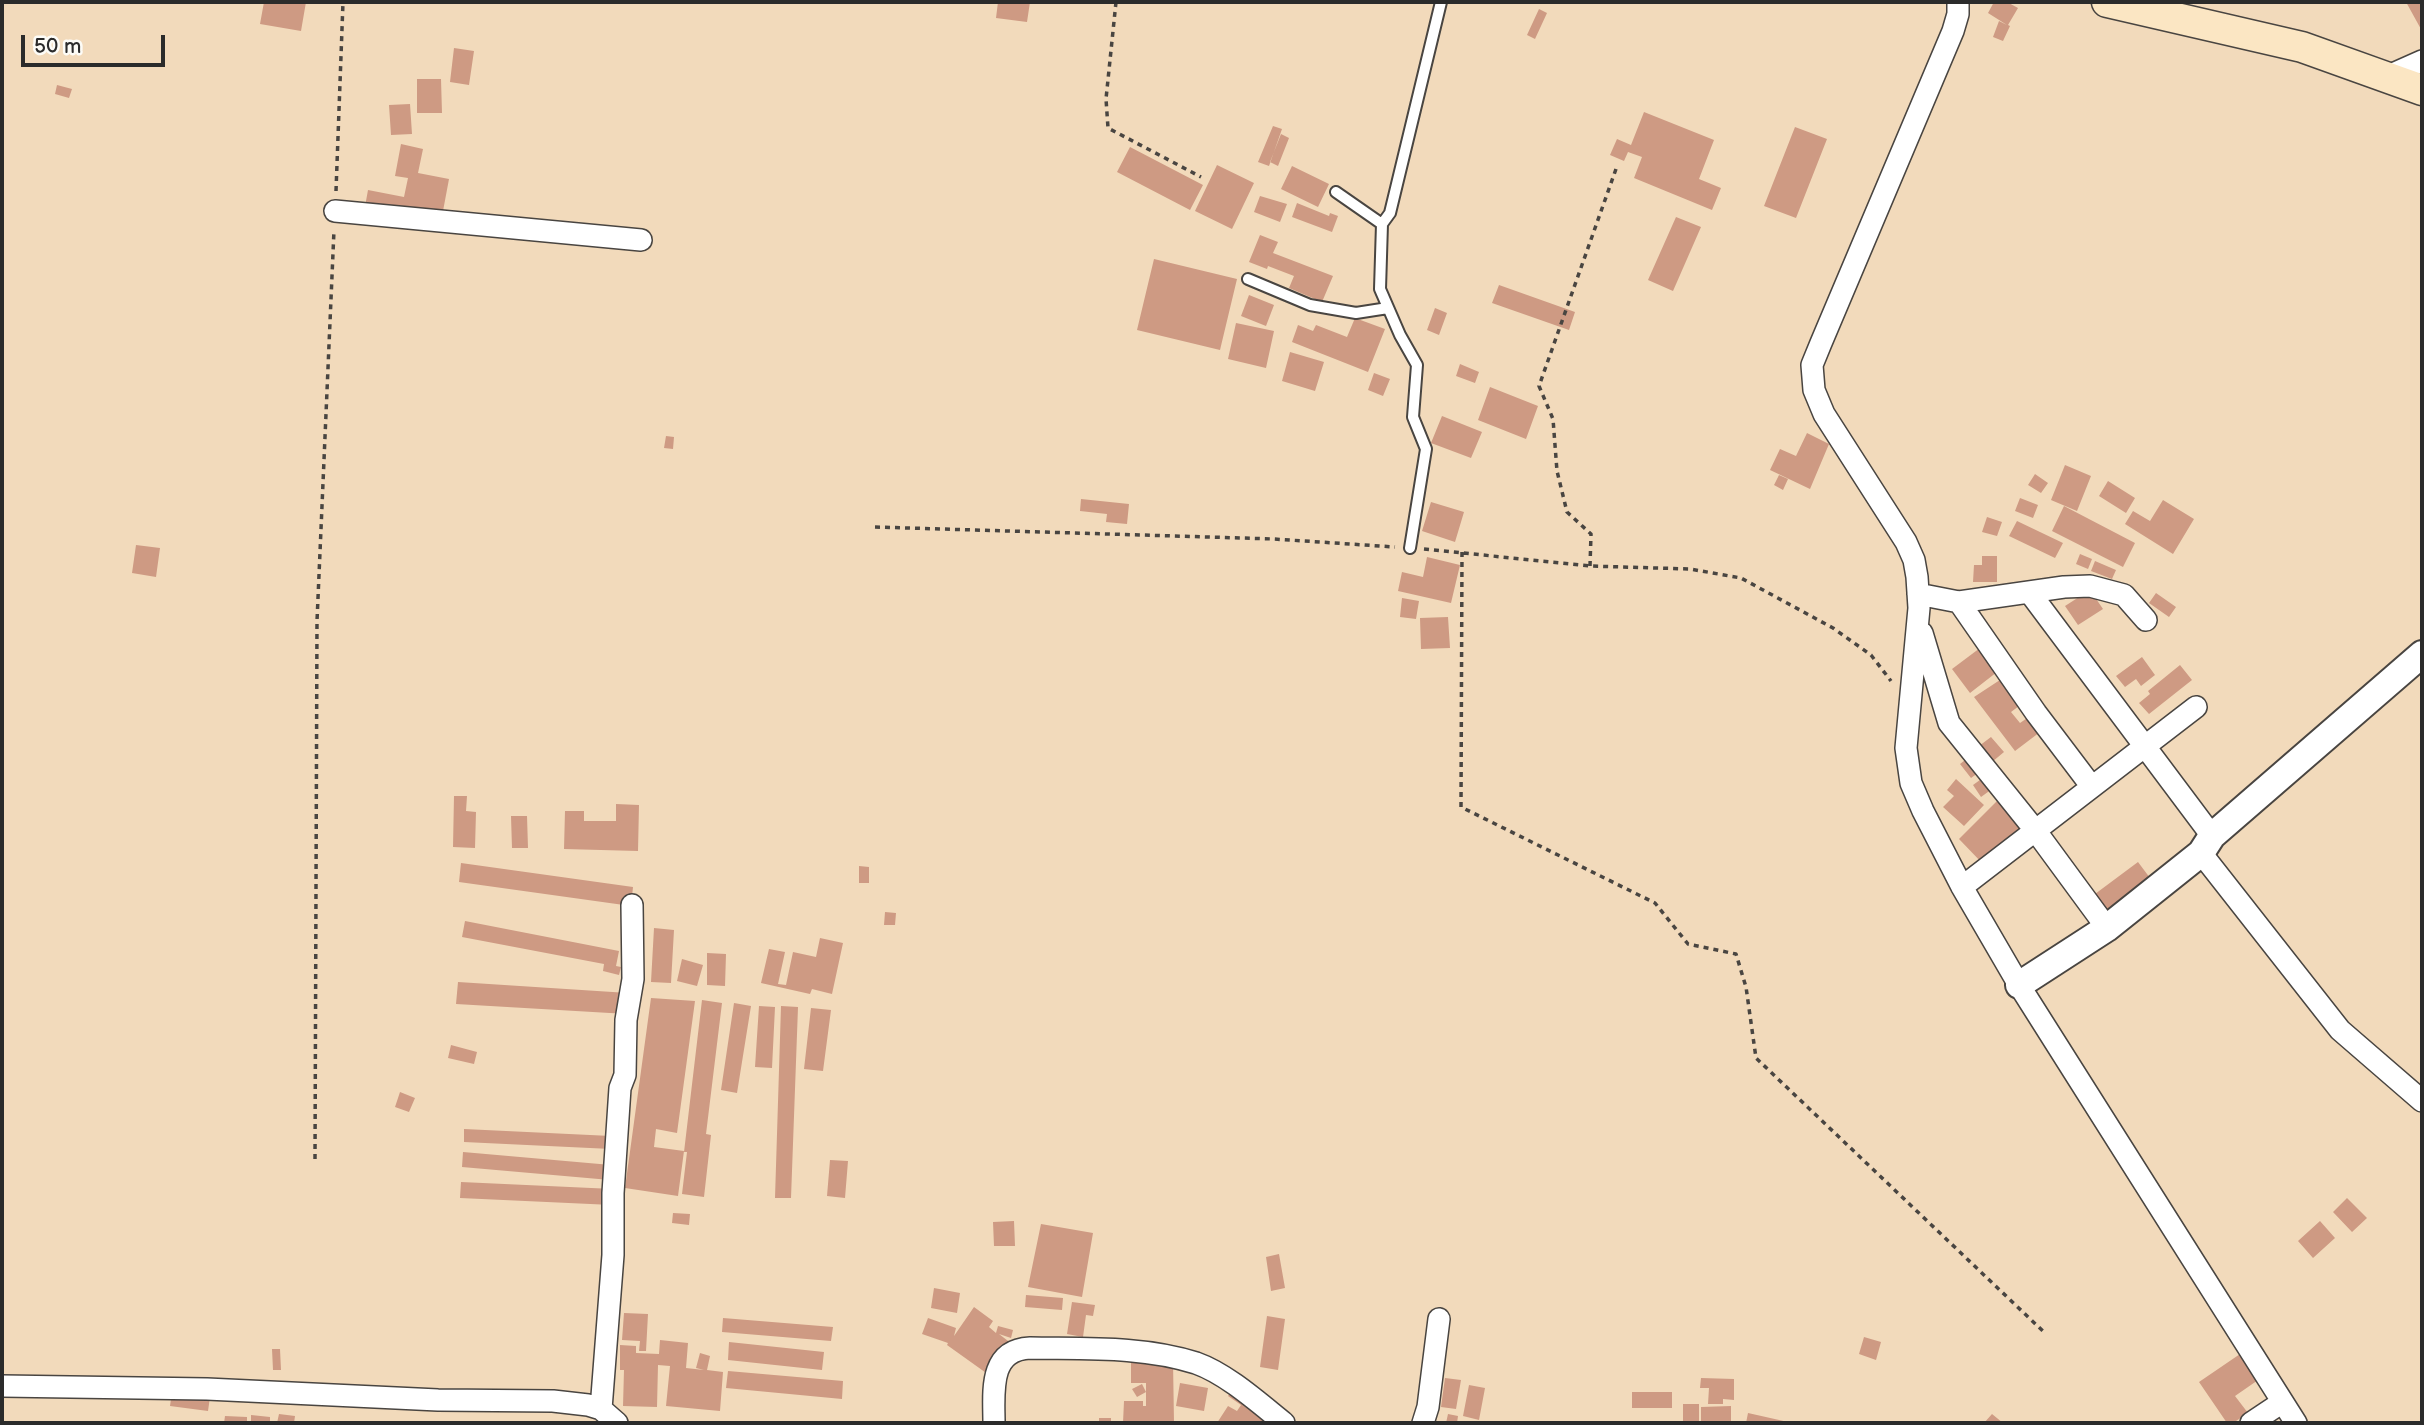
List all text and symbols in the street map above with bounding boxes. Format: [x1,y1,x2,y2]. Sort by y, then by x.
scale bar [24,21,168,65]
text: 50 m [34,34,81,59]

